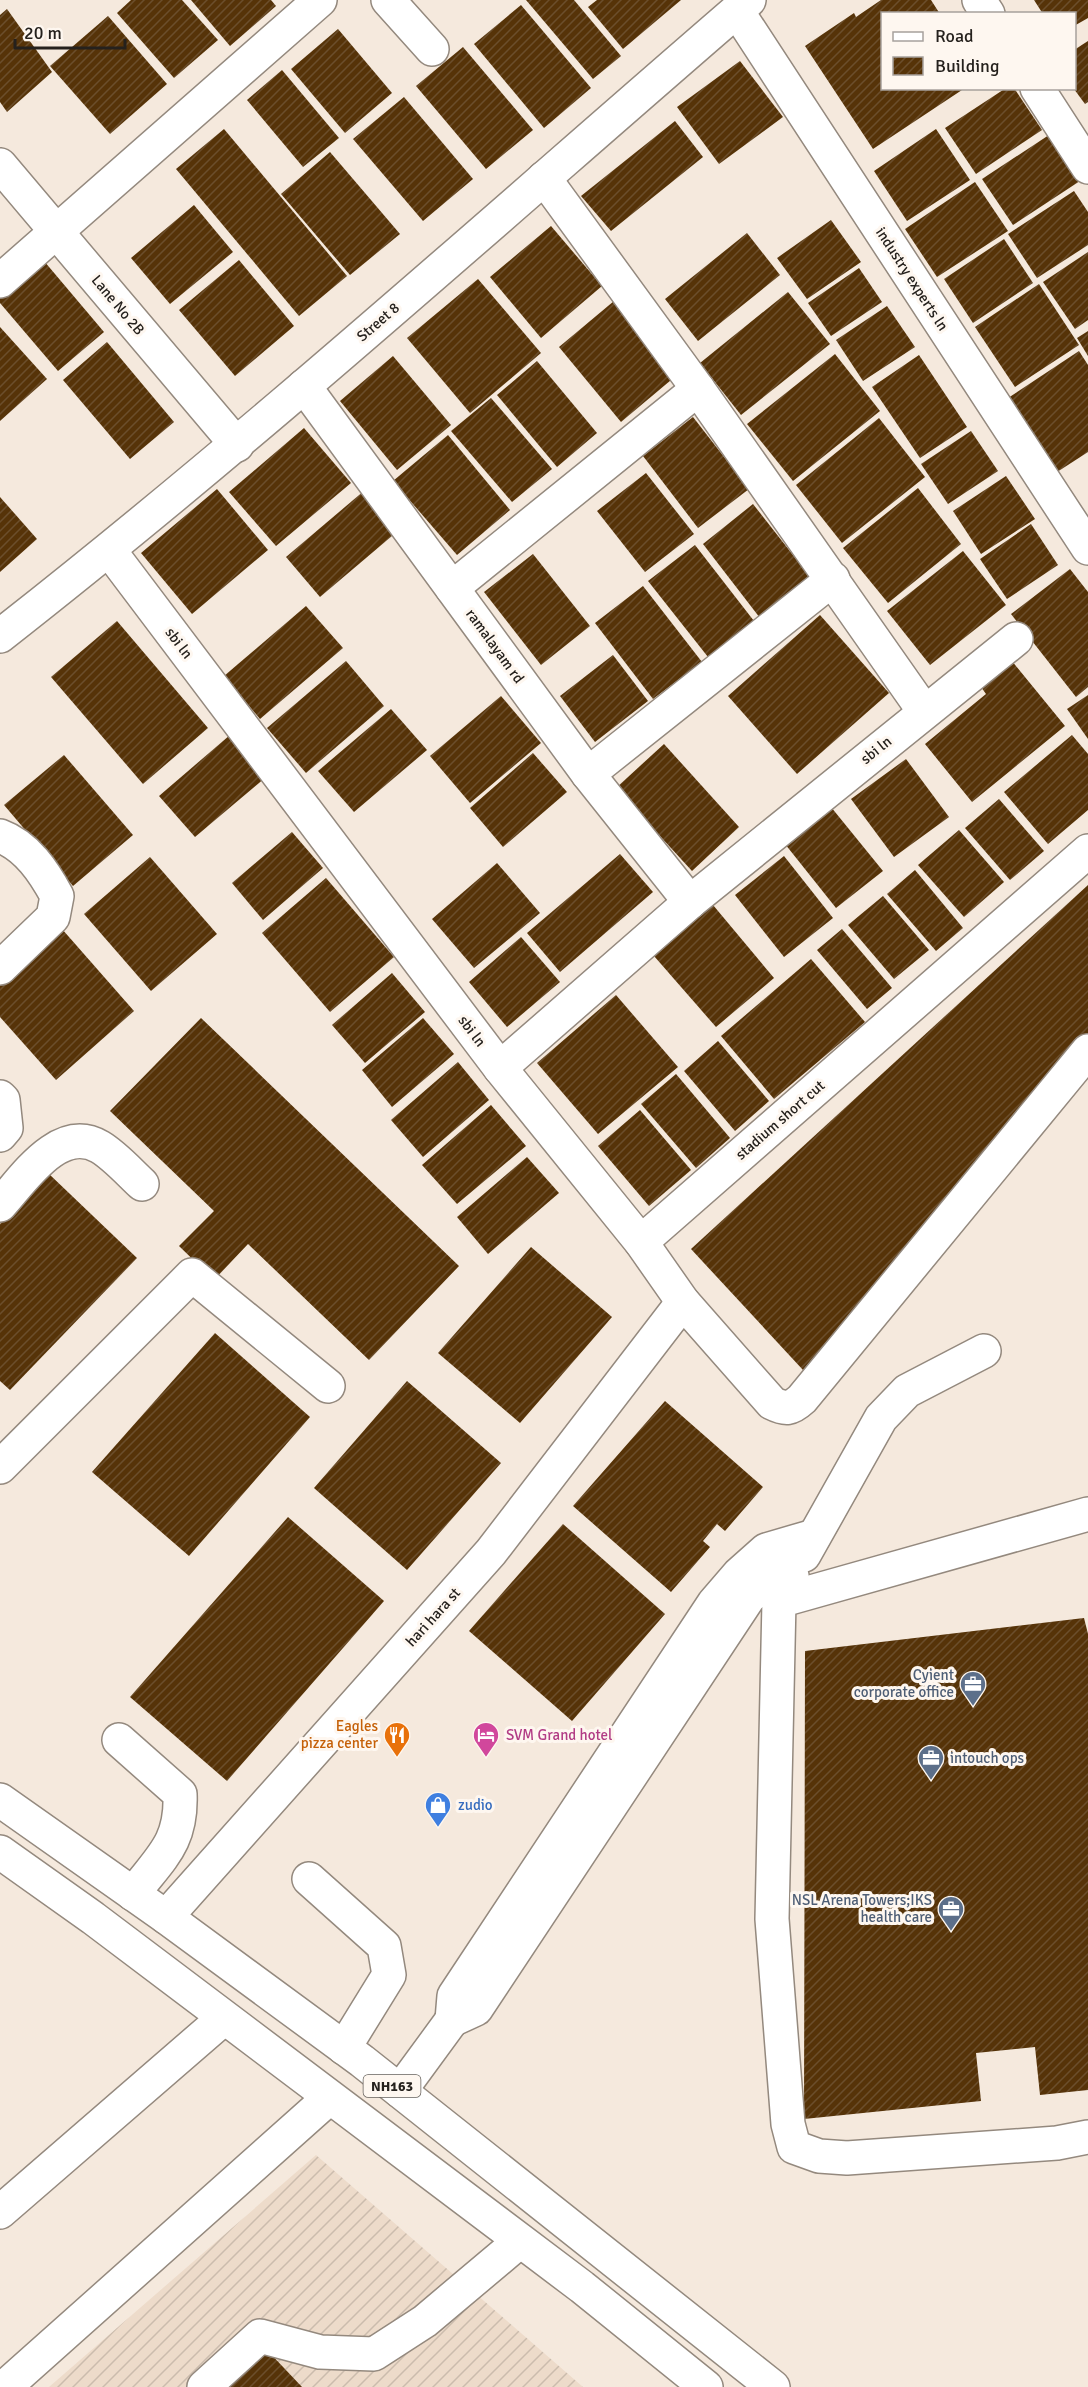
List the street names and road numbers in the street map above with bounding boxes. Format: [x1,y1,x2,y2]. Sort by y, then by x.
street label: industry experts ln [872,224,952,334]
street label: Lane No 2B [88,271,148,339]
street label: Street 8 [353,299,403,345]
street label: ramalayam rd [462,605,528,687]
street label: sbi ln [161,624,197,662]
street label: sbi ln [857,732,895,768]
street label: sbi ln [454,1012,490,1050]
street label: stadium short cut [732,1076,828,1164]
street label: hari hara st [402,1584,464,1650]
road number: NH163 [364,2075,420,2097]

